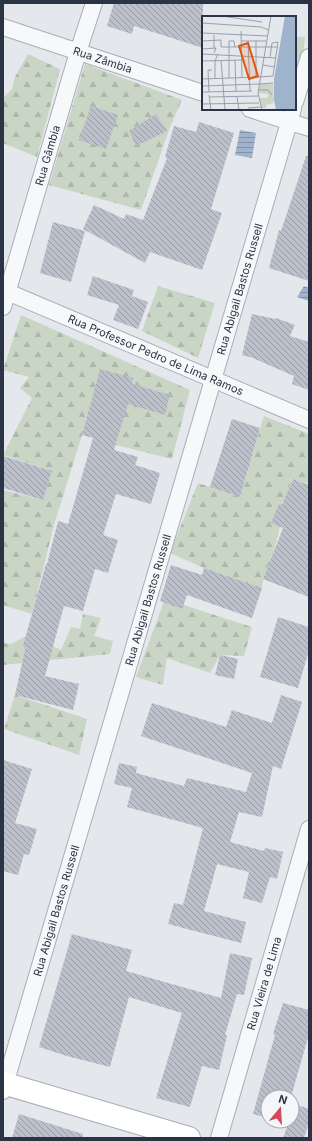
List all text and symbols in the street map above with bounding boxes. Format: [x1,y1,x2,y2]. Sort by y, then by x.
inset map [202,16,296,110]
street label: Rua Zâmbia [71,44,134,76]
street label: Rua Gâmbia [32,123,63,187]
street label: Rua Abigail Bastos Russell [214,222,266,357]
street label: Rua Professor Pedro de Lima Ramos [66,311,246,398]
street label: Rua Abigail Bastos Russell [122,533,174,667]
street label: Rua Abigail Bastos Russell [30,843,82,978]
street label: Rua Vieira de Lima [244,935,284,1032]
north arrow [260,1089,300,1129]
text: N [277,1092,289,1107]

